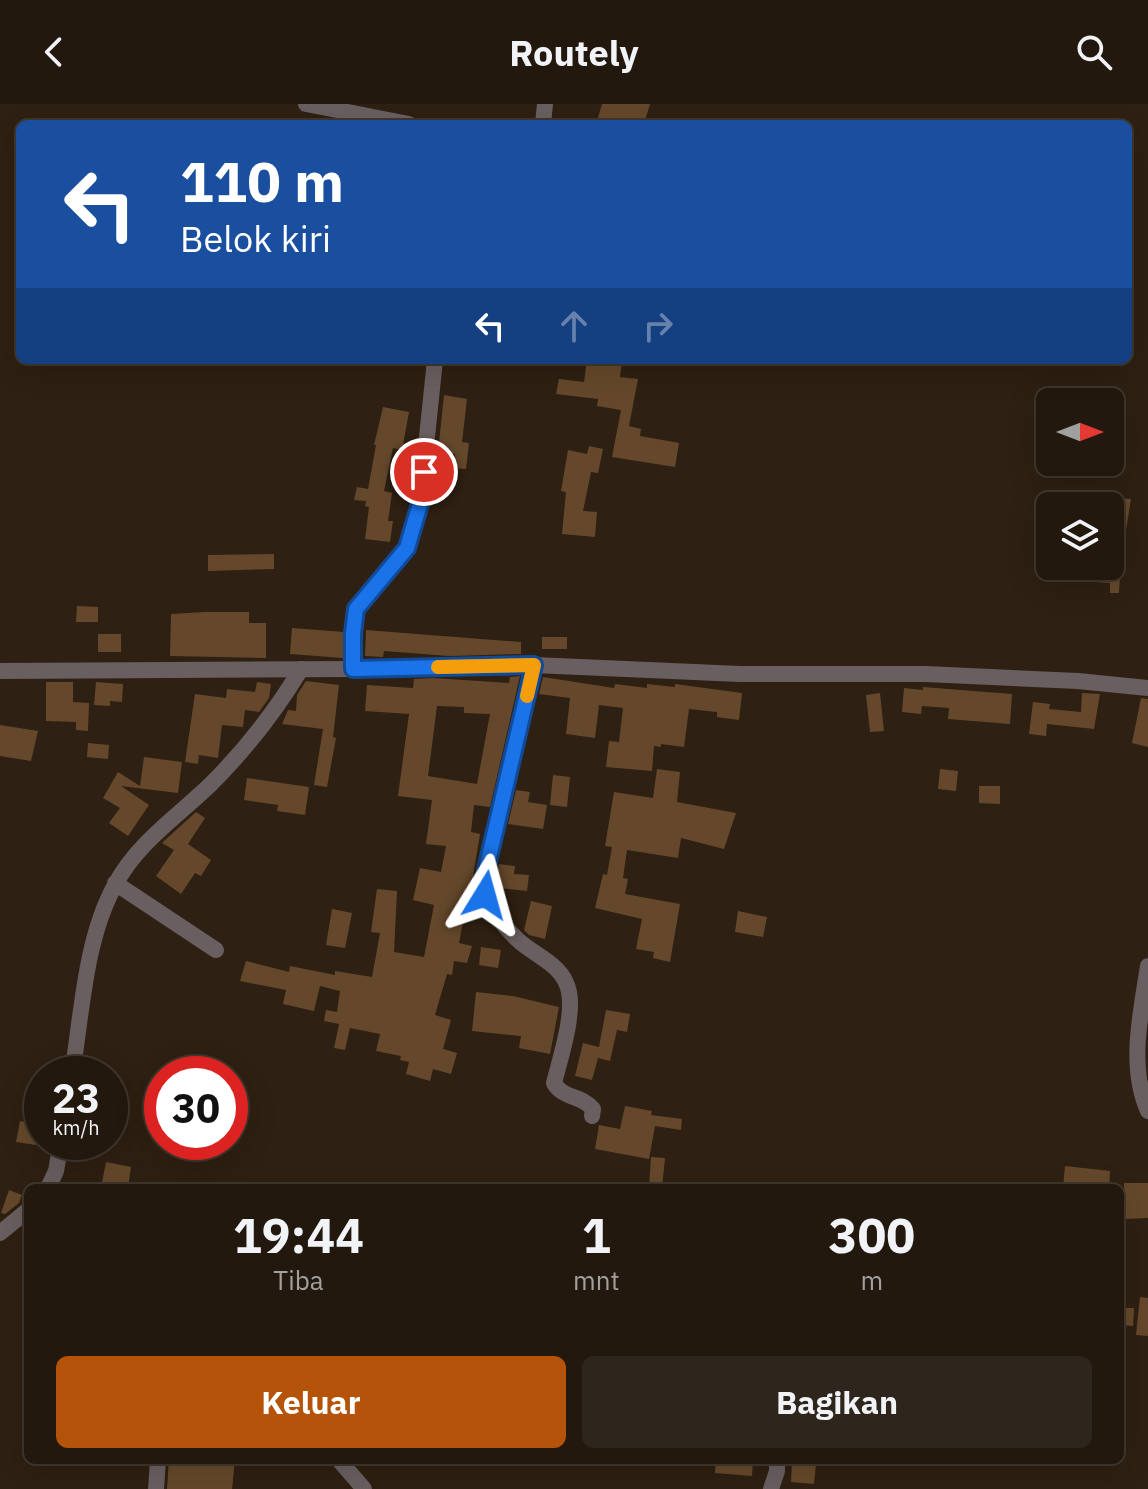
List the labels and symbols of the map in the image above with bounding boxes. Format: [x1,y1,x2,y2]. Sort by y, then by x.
north arrow [1036,388,1124,476]
pin [390,438,458,506]
position arrow [443,853,527,937]
speed limit sign: 30 [144,1056,248,1160]

